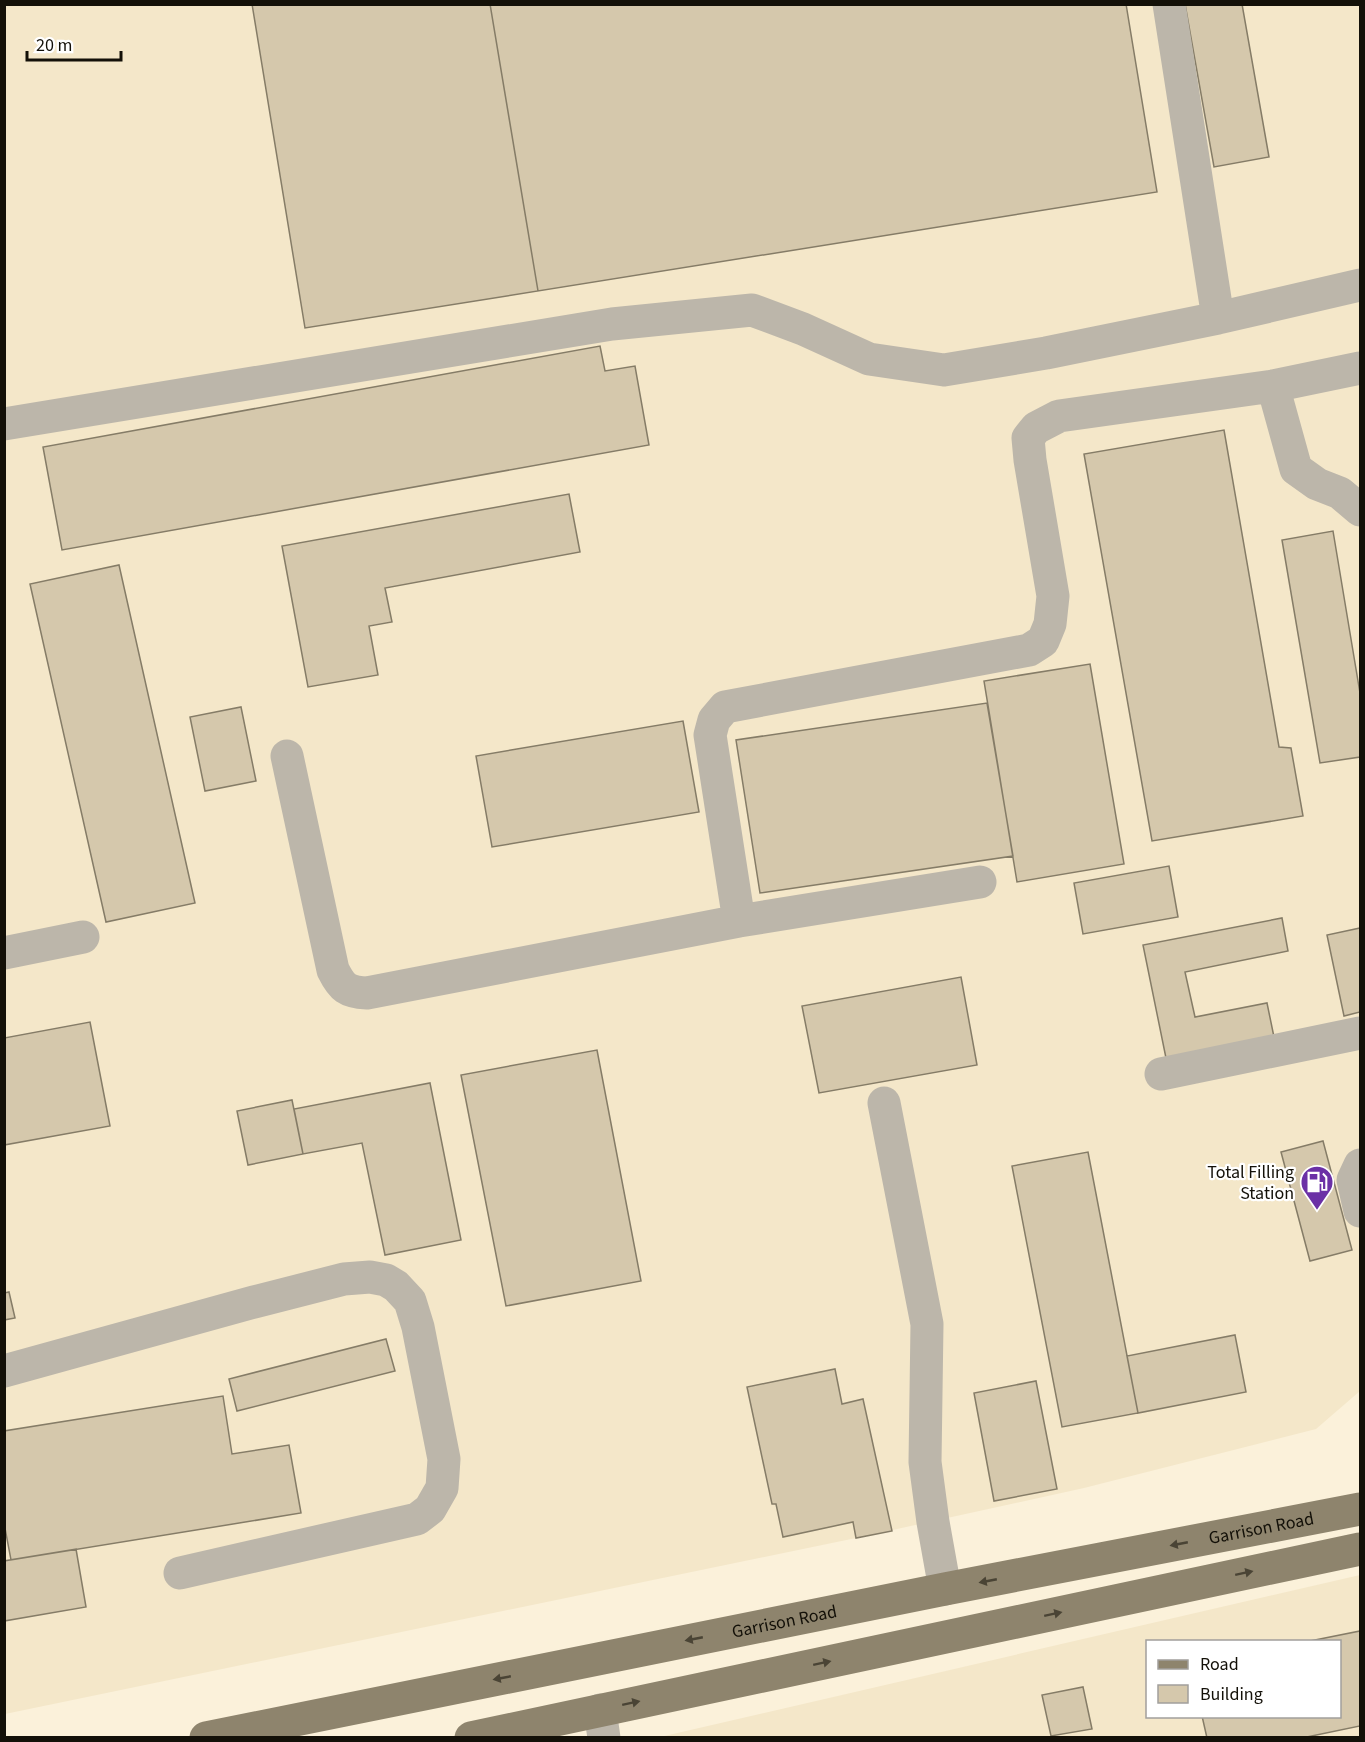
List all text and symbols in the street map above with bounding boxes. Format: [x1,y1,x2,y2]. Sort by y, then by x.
scale bar [27,24,122,62]
text: 20 m [36,33,72,58]
place label: Total Filling Station [1207,1160,1294,1206]
fuel station icon: Total Filling Station [1299,1164,1335,1211]
street label: Garrison Road [1207,1506,1316,1551]
one-way arrow [1170,1540,1189,1549]
one-way arrow [1235,1568,1253,1578]
one-way arrow [978,1577,997,1586]
street label: Garrison Road [730,1599,839,1645]
one-way arrow [1044,1609,1063,1618]
one-way arrow [684,1635,703,1644]
legend [1146,1640,1341,1718]
text: Road [1200,1652,1239,1677]
one-way arrow [812,1658,831,1667]
one-way arrow [493,1674,512,1683]
text: Building [1200,1682,1263,1707]
one-way arrow [622,1698,640,1708]

